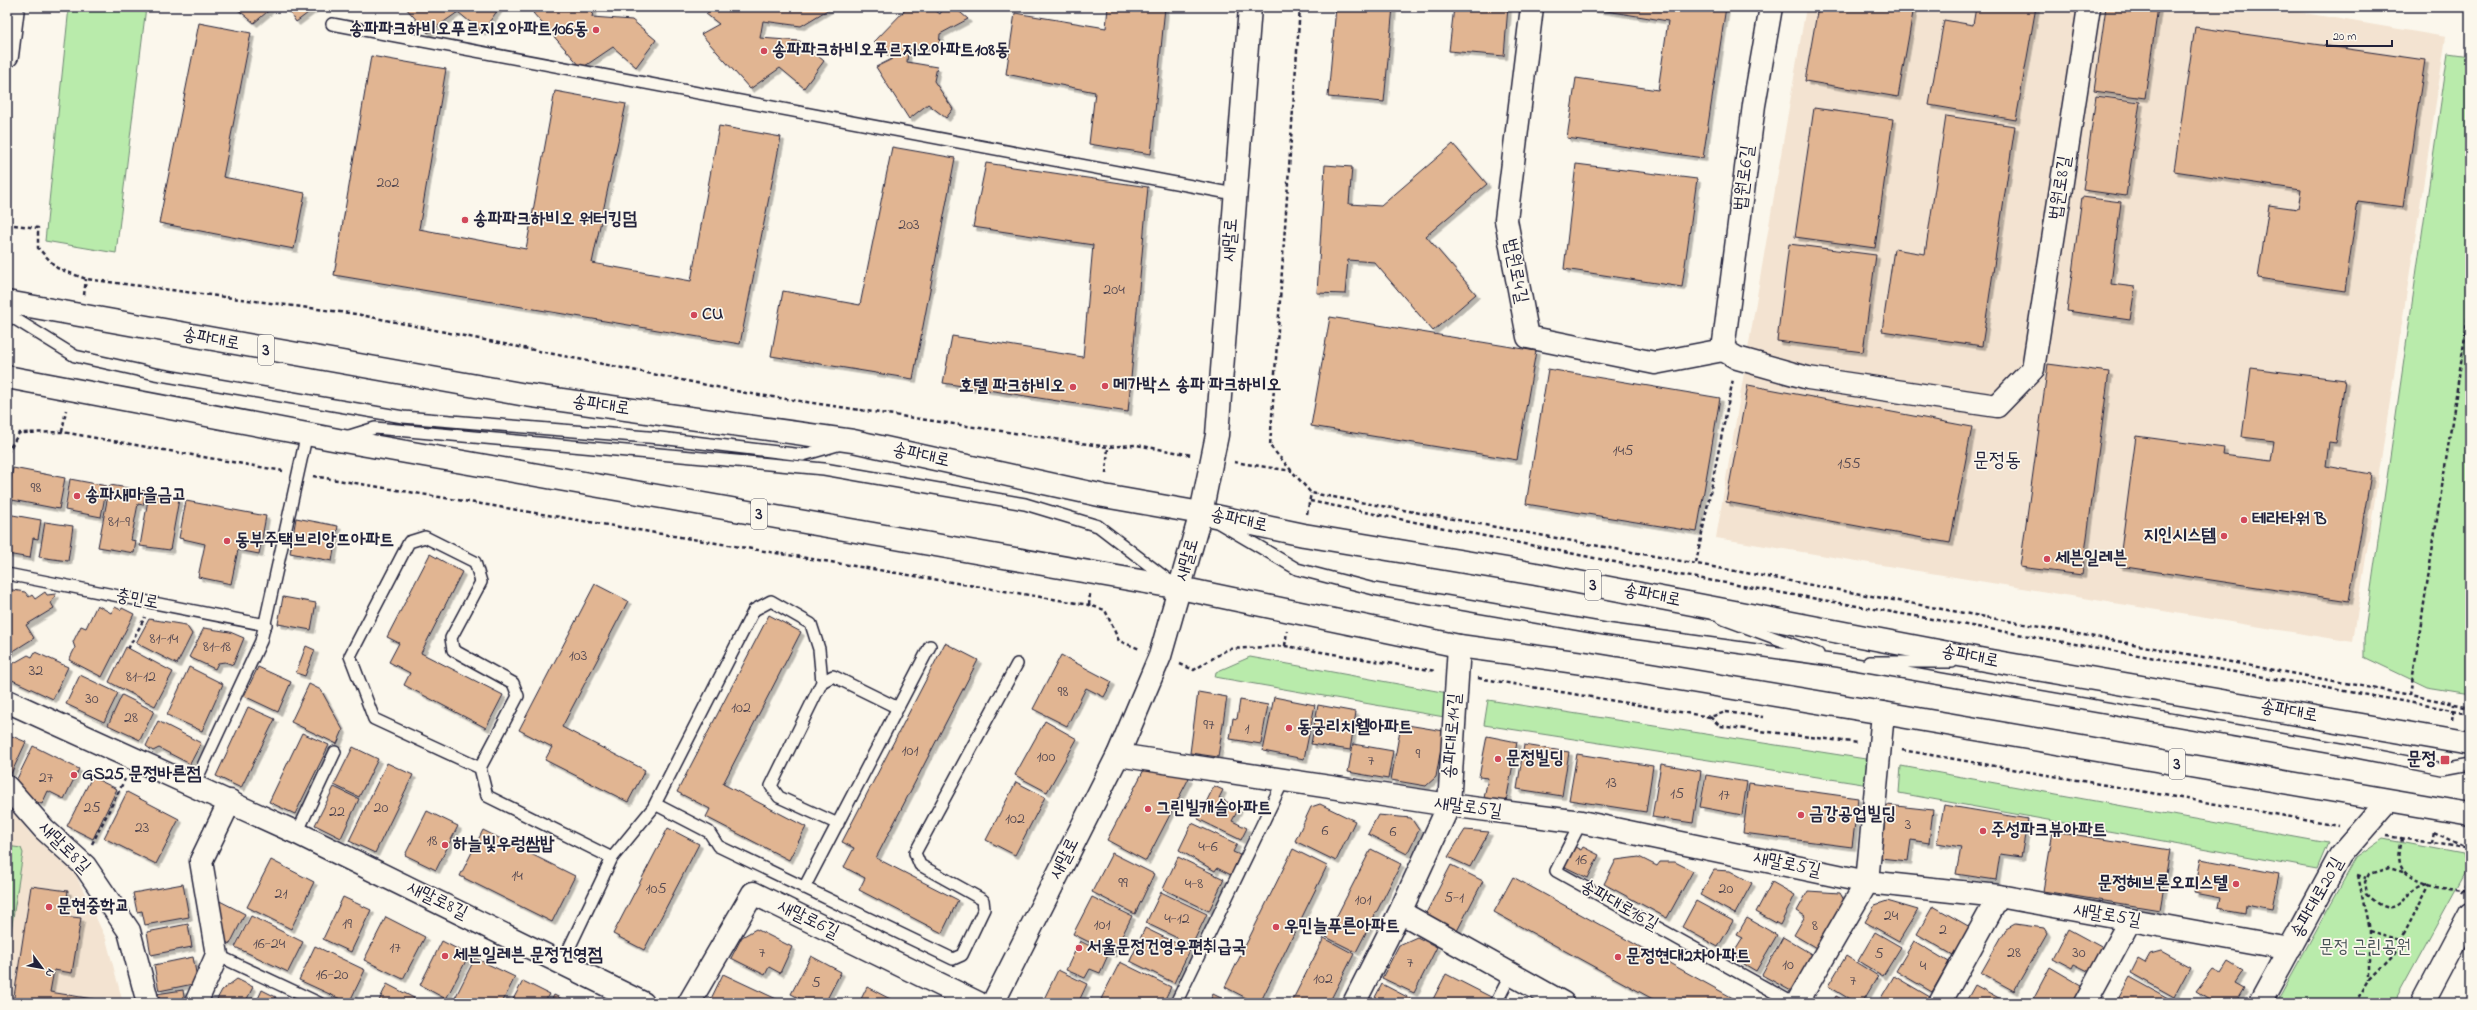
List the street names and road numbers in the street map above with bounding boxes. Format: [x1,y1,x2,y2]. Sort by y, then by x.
street label: 법원로6길 [1728,143,1762,212]
street label: 법원로8길 [2043,154,2079,222]
street label: 새말로 [1217,217,1245,263]
street label: 법원로4길 [1496,236,1534,306]
street label: 송파대로 [180,322,242,358]
road number: 3 [258,335,274,365]
street label: 송파대로 [571,389,631,423]
street label: 송파대로 [890,437,952,475]
road number: 3 [751,499,767,529]
street label: 송파대로 [1208,502,1270,540]
street label: 새말로 [1170,536,1206,584]
road number: 3 [1585,570,1601,600]
street label: 송파대로 [1621,578,1683,614]
street label: 충민로 [113,583,161,617]
street label: 송파대로 [1939,639,2001,675]
street label: 송파대로14길 [1437,692,1469,780]
street label: 송파대로 [2258,694,2320,730]
road number: 3 [2169,749,2185,779]
street label: 새말로5길 [1432,790,1504,826]
street label: 새말로8길 [32,816,96,880]
street label: 새말로 [1044,834,1086,884]
street label: 새말로5길 [1751,845,1824,885]
street label: 송파대로20길 [2285,852,2351,943]
street label: 송파대로16길 [1575,874,1663,938]
street label: 새말로8길 [402,875,472,927]
street label: 새말로6길 [773,894,844,946]
street label: 새말로5길 [2071,897,2143,935]

